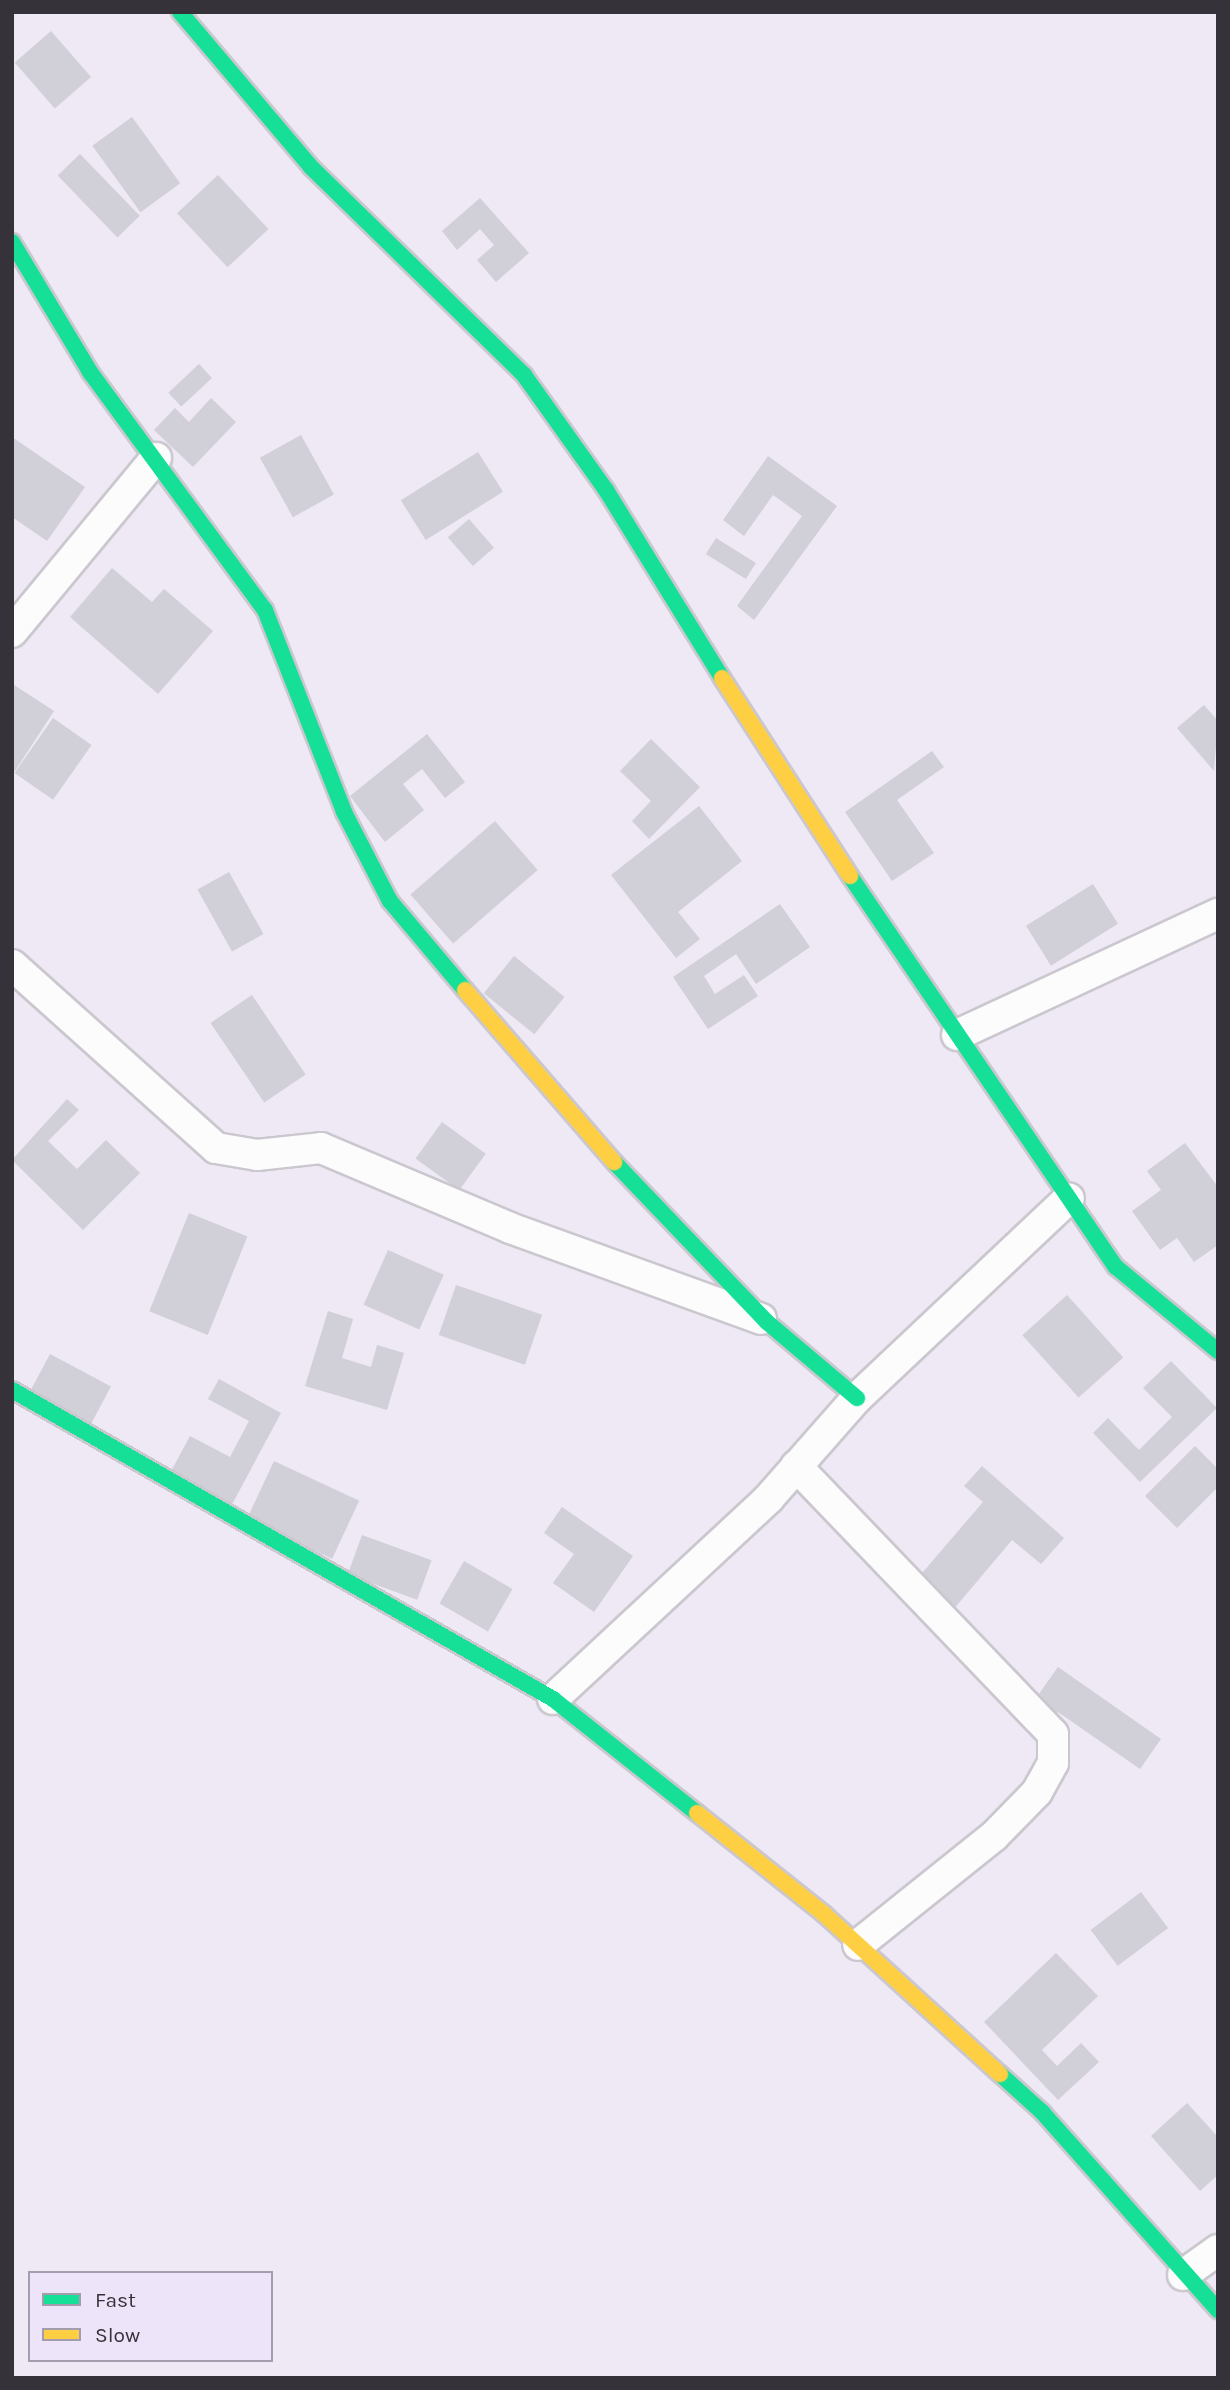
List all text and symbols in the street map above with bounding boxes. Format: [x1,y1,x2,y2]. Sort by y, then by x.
legend [28,2271,273,2362]
text: Fast [95,2288,136,2312]
text: Slow [95,2323,140,2347]

